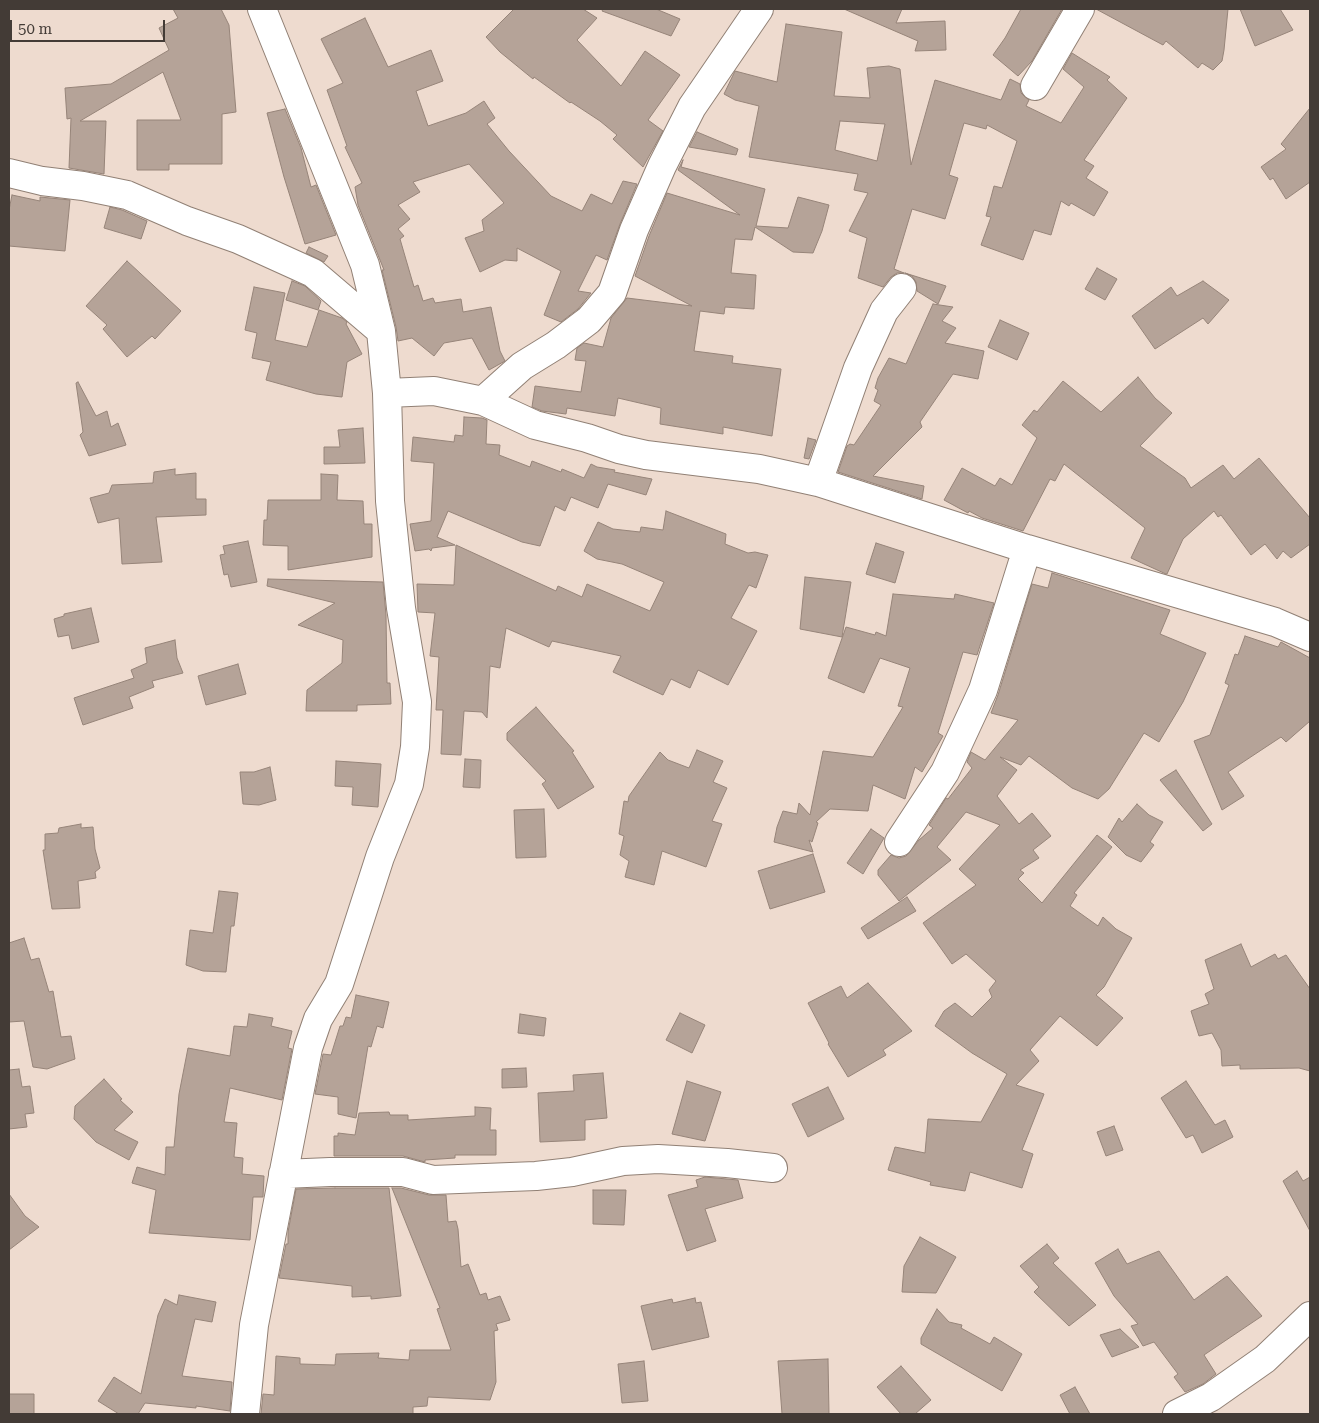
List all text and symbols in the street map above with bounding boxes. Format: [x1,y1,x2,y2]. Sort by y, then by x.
scale bar [12,10,168,42]
text: 50 m [18,20,52,38]

